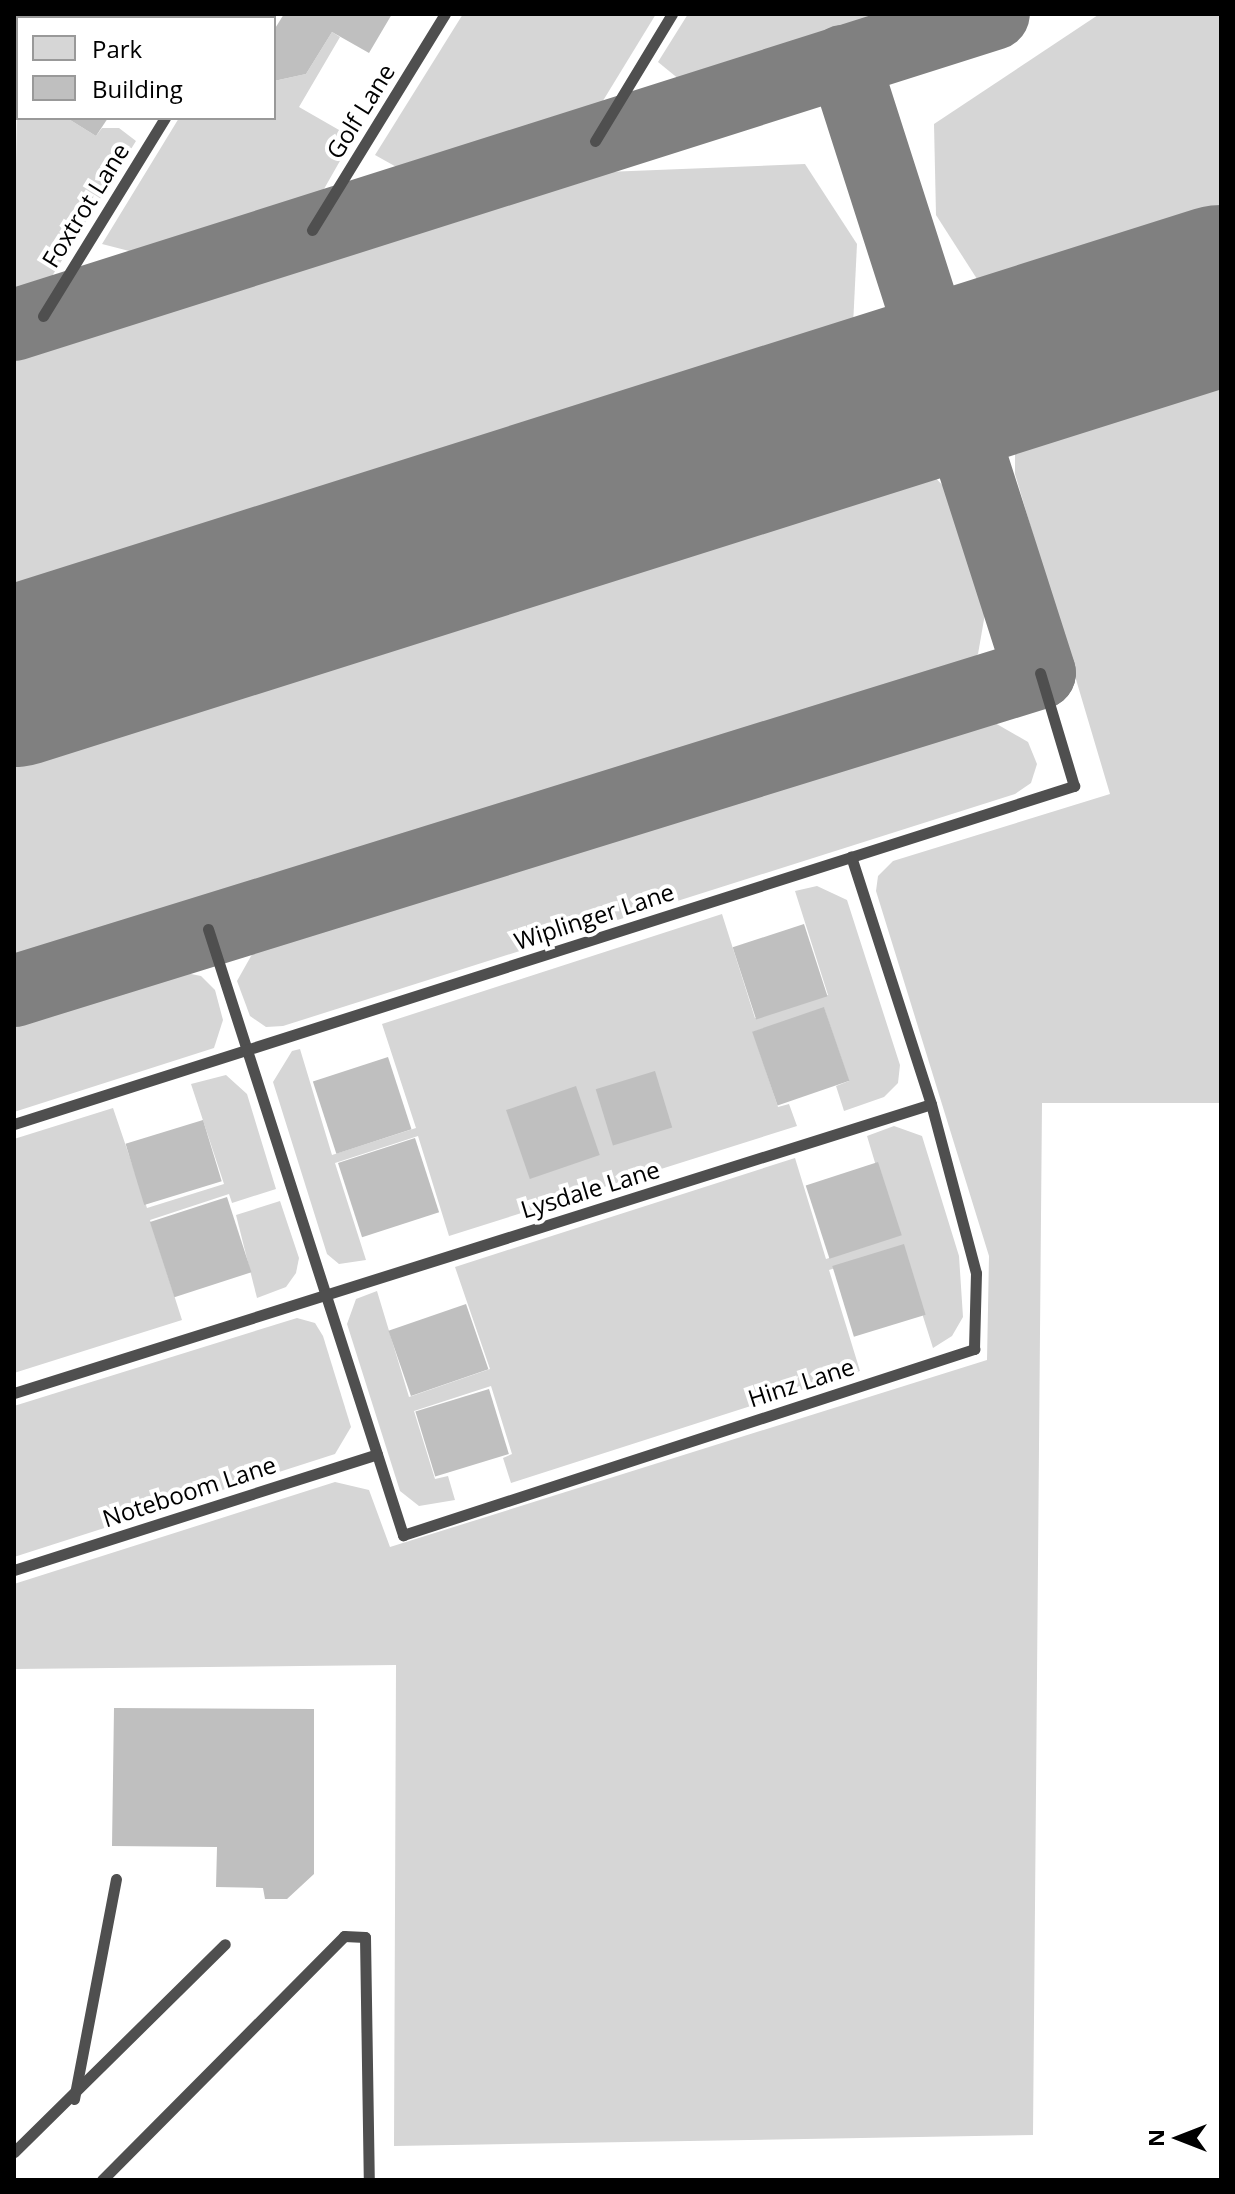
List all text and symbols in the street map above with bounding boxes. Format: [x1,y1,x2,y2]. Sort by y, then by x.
legend [16,16,276,120]
text: Park [92,32,142,65]
street label: Golf Lane [320,58,400,164]
text: Building [92,72,183,105]
street label: Foxtrot Lane [35,138,135,272]
street label: Wiplinger Lane [510,877,678,955]
street label: Lysdale Lane [517,1154,663,1224]
street label: Hinz Lane [744,1351,858,1413]
street label: Noteboom Lane [99,1449,279,1533]
north arrow [1139,2098,1219,2178]
text: N [1140,2129,1170,2147]

